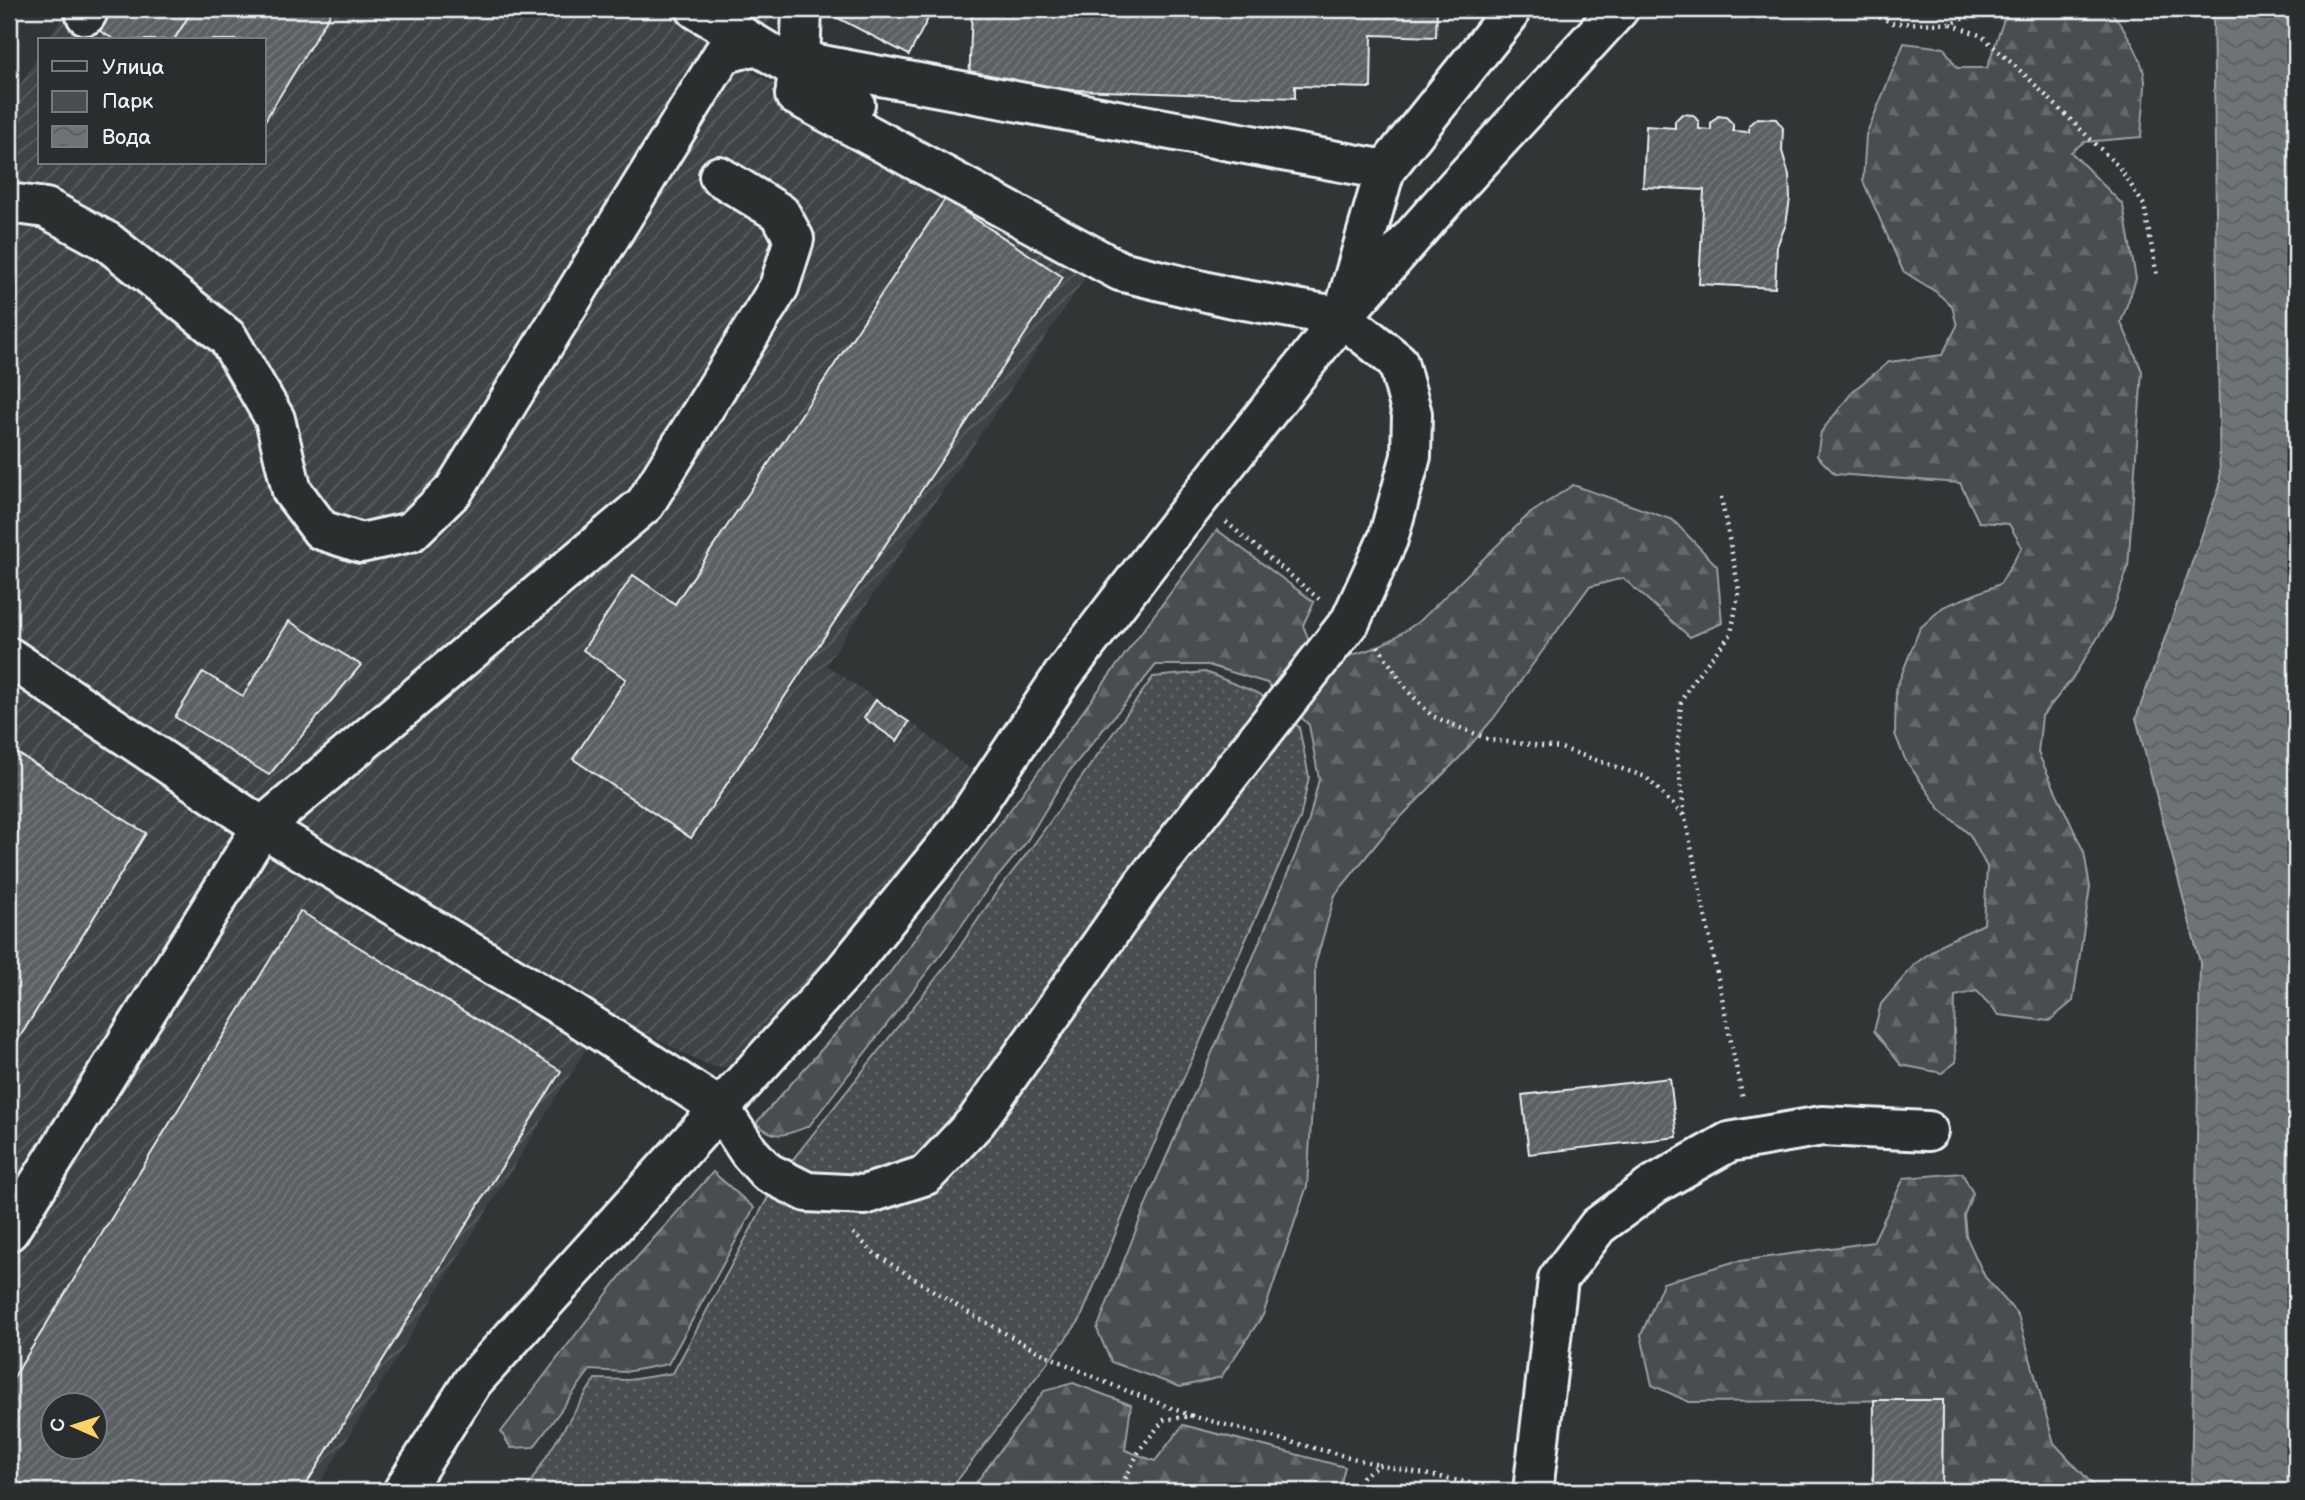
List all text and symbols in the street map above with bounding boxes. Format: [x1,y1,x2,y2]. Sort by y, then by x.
legend [38,38,266,164]
text: Улица [102,55,165,80]
text: Парк [102,89,153,114]
text: Вода [102,125,151,150]
north arrow [38,1392,108,1462]
text: С [47,1418,70,1432]

